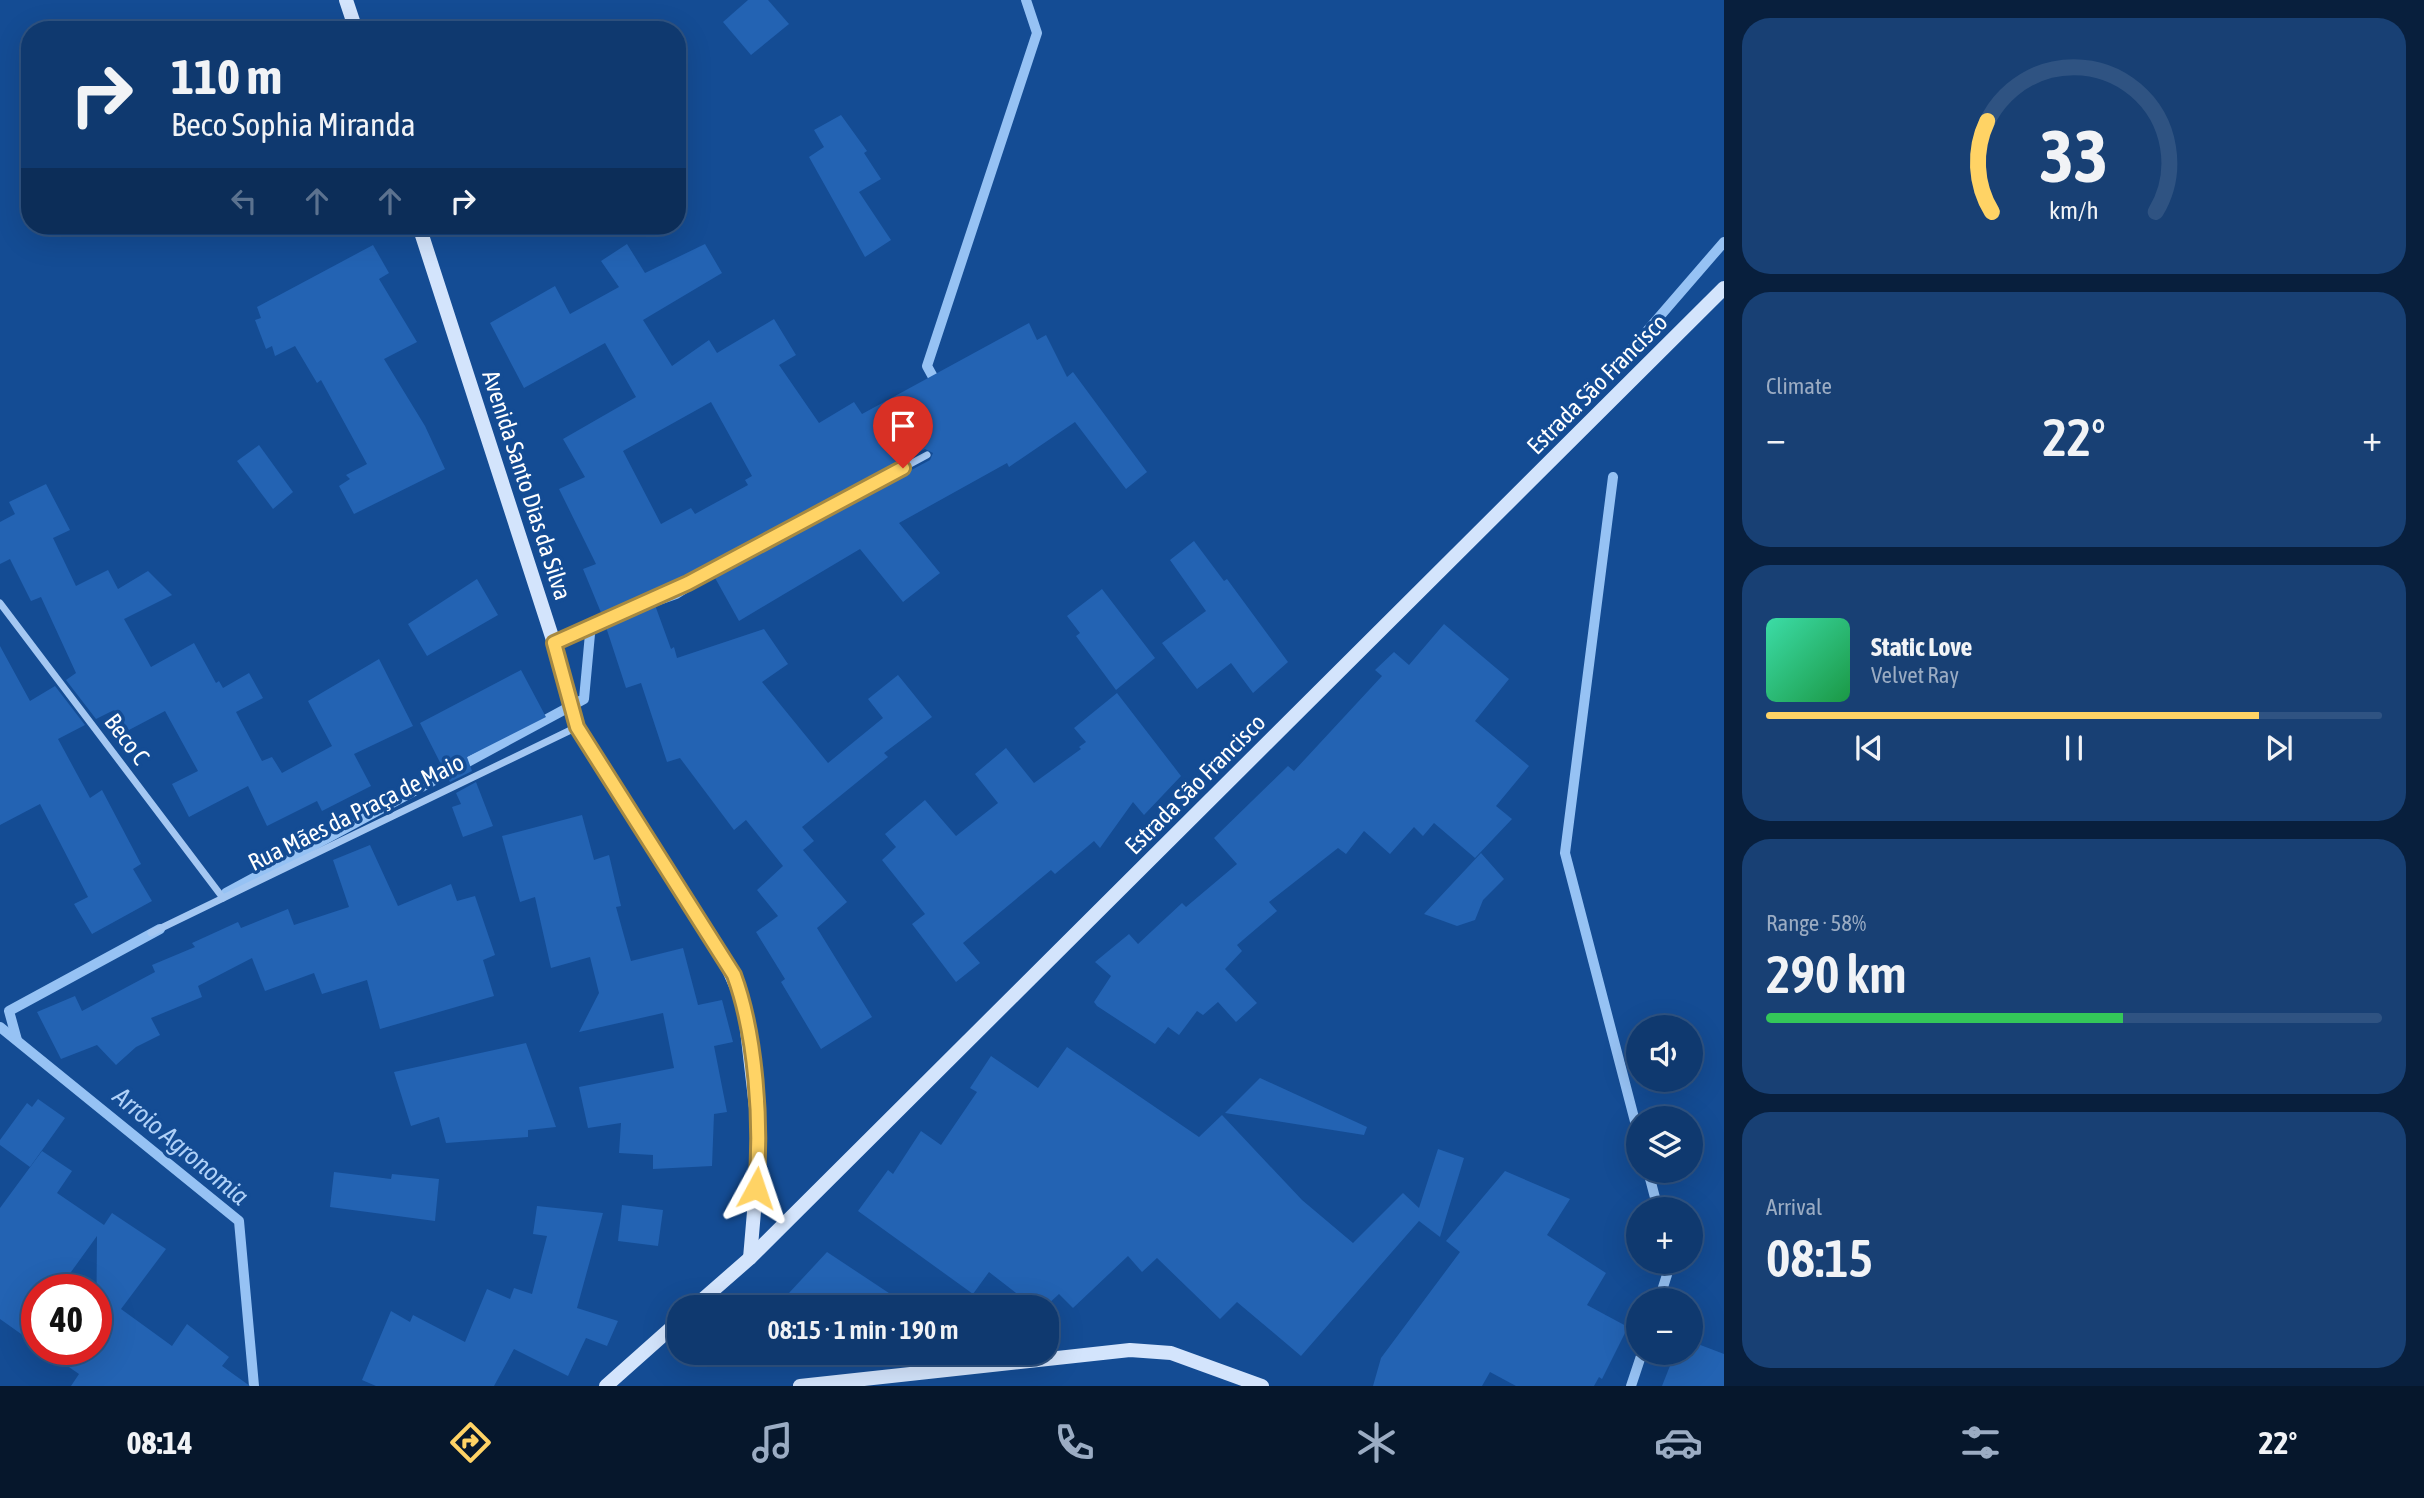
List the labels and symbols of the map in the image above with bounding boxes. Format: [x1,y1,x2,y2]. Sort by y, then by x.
street label: Estrada São Francisco [1521,308,1673,460]
street label: Avenida Santo Dias da Silva [477,367,577,603]
pin [873,396,933,468]
street label: Beco C [99,708,155,770]
street label: Estrada São Francisco [1119,708,1271,860]
street label: Rua Mães da Praça de Maio [244,748,468,876]
water label: Arroio Agronomia [107,1080,255,1211]
position arrow [719,1151,793,1225]
speed limit sign: 40 [21,1274,112,1365]

